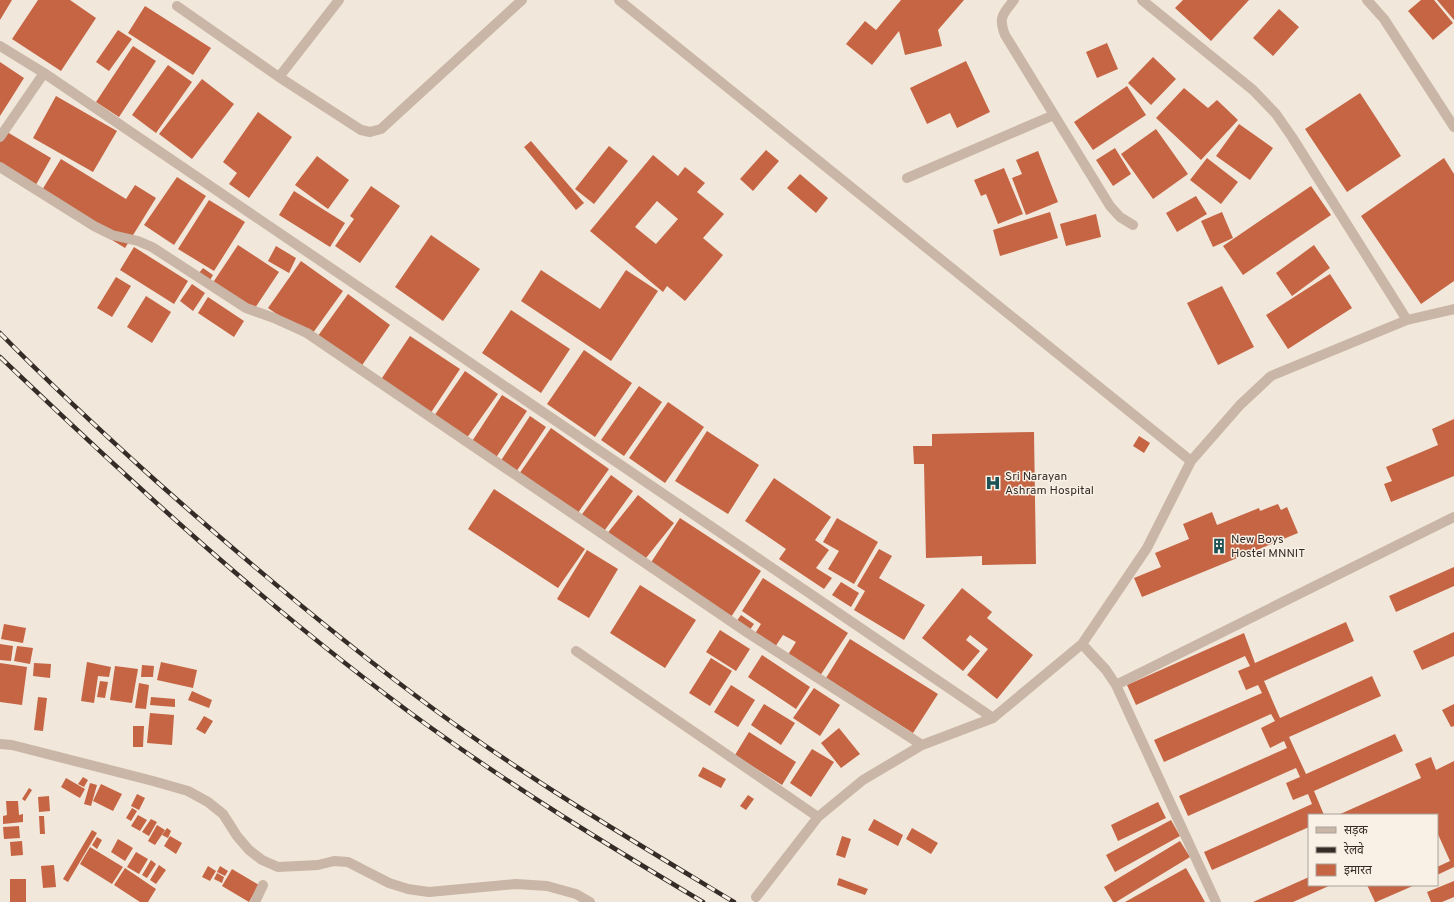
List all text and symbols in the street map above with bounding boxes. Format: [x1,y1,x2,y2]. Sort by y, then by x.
place label: Sri Narayan Ashram Hospital [1005,469,1094,499]
hospital icon: Sri Narayan Ashram Hospital [984,474,1002,492]
place label: New Boys Hostel MNNIT [1231,532,1305,562]
building icon: New Boys Hostel MNNIT [1210,537,1228,555]
legend [1308,814,1438,886]
text: सड़क [1344,823,1369,839]
text: रेलवे [1344,842,1364,859]
text: इमारत [1344,863,1373,879]

